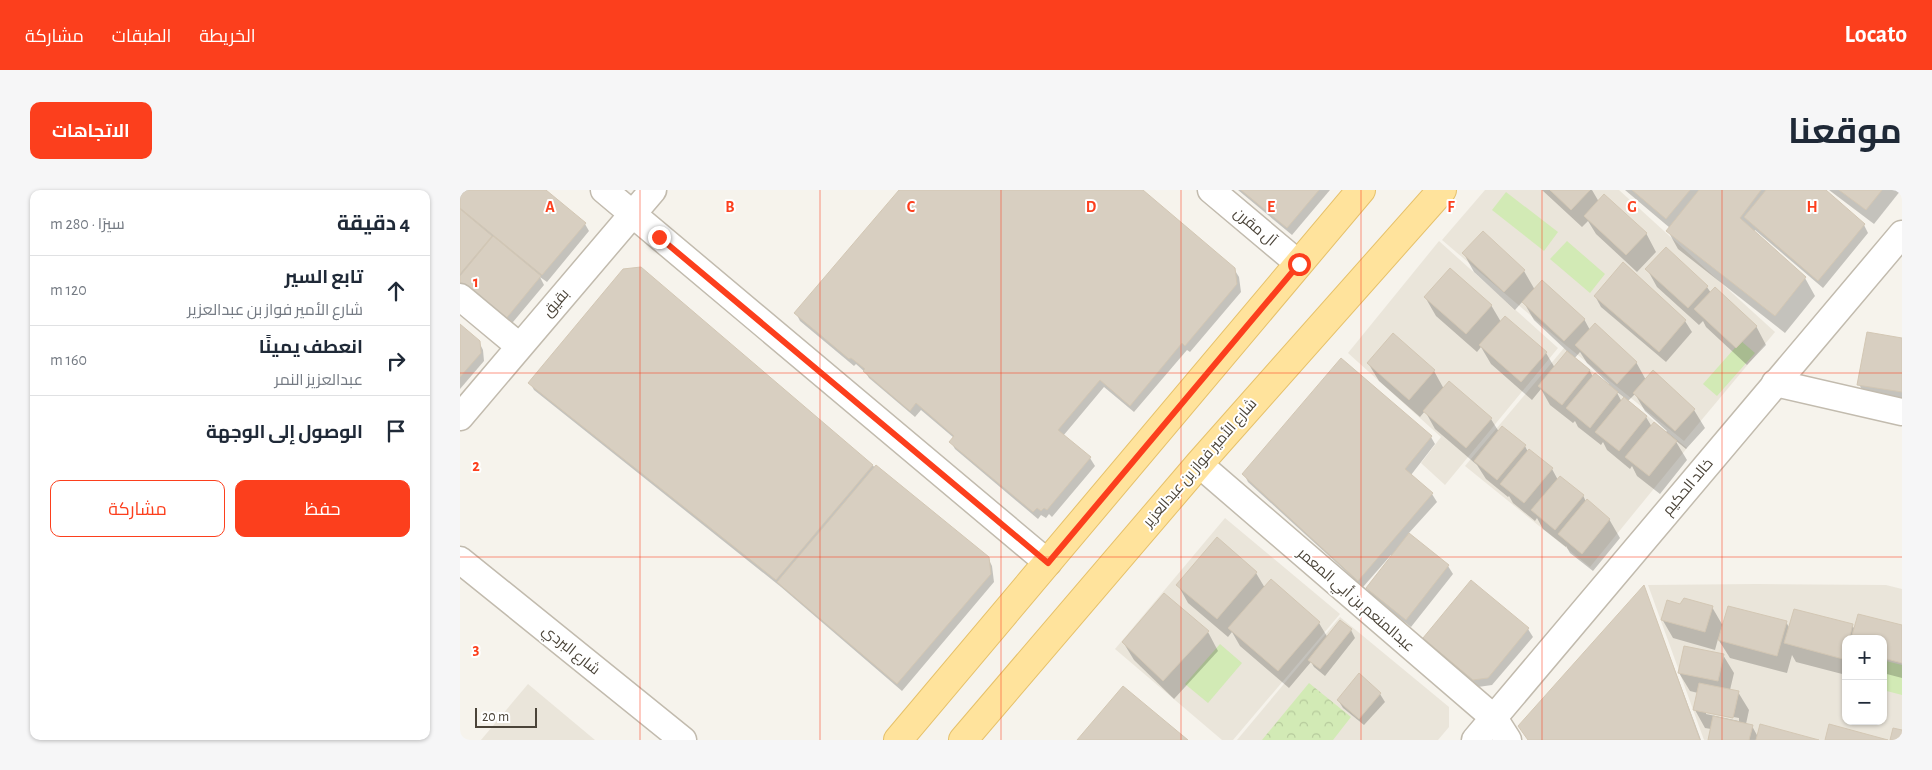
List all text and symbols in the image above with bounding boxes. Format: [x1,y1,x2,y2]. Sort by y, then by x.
text: Locato [1845,23,1907,47]
text: مشاركة [25,28,84,46]
text: الطبقات [112,28,171,46]
text: الخريطة [199,28,256,46]
button: الاتجاهات [30,102,152,159]
text: موقعنا [1788,115,1902,150]
text: A [545,199,555,215]
text: B [725,199,735,215]
text: C [907,199,916,215]
text: D [1086,199,1097,215]
text: E [1267,199,1275,215]
text: F [1447,199,1455,215]
text: G [1627,199,1637,215]
text: H [1806,199,1818,215]
street label: آل مقرن [1230,204,1280,250]
text: 4 دقيقة [337,213,410,234]
text: سيرًا · 280 m [50,216,125,232]
route end [648,226,671,249]
route start [1288,253,1311,276]
text: تابع السير [285,268,363,287]
text: 1 [473,274,479,290]
icon: ahead [382,277,410,305]
text: 120 m [50,282,87,298]
street label: بقيق [540,286,573,321]
text: شارع الأمير فواز بن عبدالعزير [187,302,363,318]
text: انعطف يمينًا [259,338,363,357]
icon: right [382,347,410,375]
text: 160 m [50,352,87,368]
text: عبدالعزيز النمر [275,372,363,388]
street label: شارع الأمير فواز بن عبدالعزير [1139,395,1262,533]
icon: arrive [382,417,410,445]
text: الوصول إلى الوجهة [206,423,363,442]
street label: خالد الحكيم [1660,456,1717,519]
text: 2 [472,458,480,474]
button: مشاركة [50,480,225,537]
button: حفظ [235,480,410,537]
street label: عبدالمنعم بن أبي المعمر [1291,543,1419,658]
street label: شارع البردي [537,622,603,681]
map controls [1842,635,1887,725]
button: + [1842,635,1887,680]
text: 3 [473,641,480,657]
button: − [1842,680,1887,725]
scale bar [475,705,538,728]
text: 20 m [482,710,509,724]

